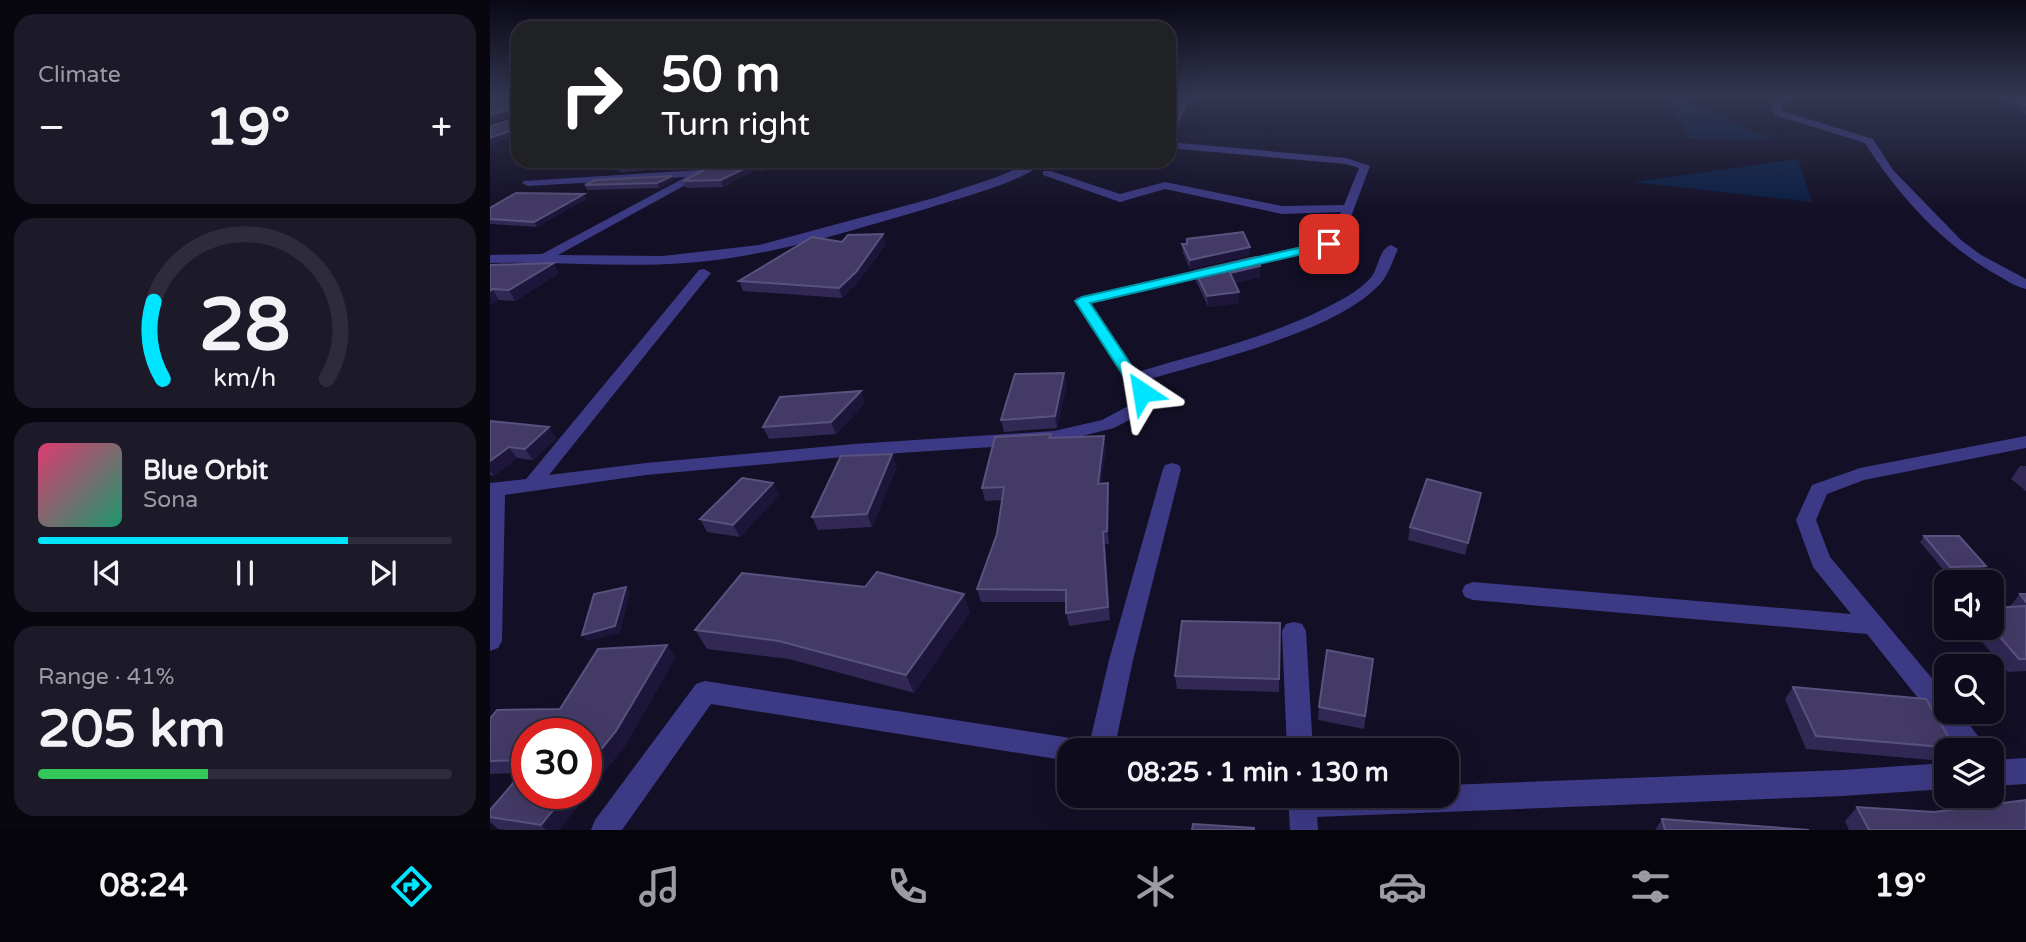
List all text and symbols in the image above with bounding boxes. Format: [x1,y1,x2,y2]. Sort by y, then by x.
text: 50 m [661,46,780,105]
icon: right [546,49,637,140]
text: Climate [38,61,121,89]
text: 19° [205,96,290,159]
text: − [38,105,65,151]
text: + [431,105,452,151]
text: Turn right [661,106,810,144]
pin [1299,214,1359,274]
icon: arrive [1310,225,1348,263]
text: 28 [199,282,291,370]
position arrow [1105,355,1179,429]
text: km/h [214,363,276,393]
text: Blue Orbit [143,455,268,486]
text: Sona [143,486,198,514]
icon: previous [88,554,126,592]
icon: pause [226,554,264,592]
icon: next [364,554,402,592]
map controls [1934,570,2004,808]
button: sound [1934,570,2004,640]
button: search [1934,654,2004,724]
text: Range · 41% [38,663,174,691]
text: 205 km [38,698,226,761]
speed limit sign: 30 [511,718,602,809]
button: layers [1934,738,2004,808]
text: 08:25 · 1 min · 130 m [1127,757,1389,788]
icon: directions [387,862,436,911]
icon: music [635,862,684,911]
icon: phone [883,862,932,911]
icon: climate [1131,862,1180,911]
icon: car [1378,862,1427,911]
icon: filters [1626,862,1675,911]
text: 08:24 [99,867,188,905]
text: 19° [1874,867,1926,905]

